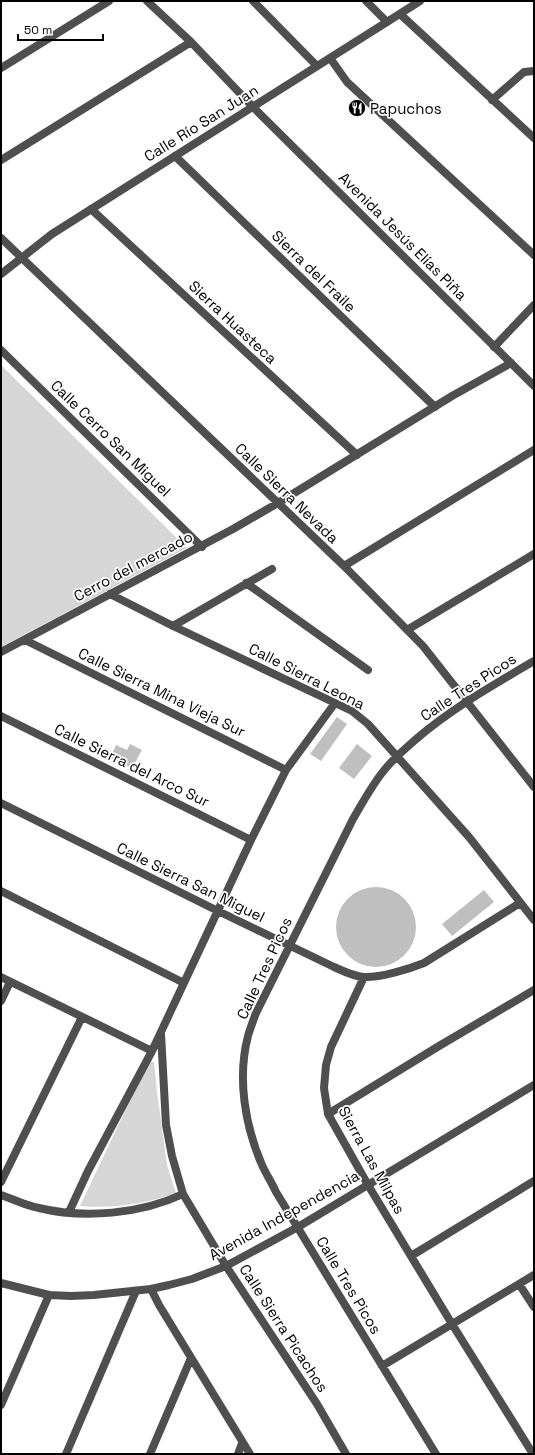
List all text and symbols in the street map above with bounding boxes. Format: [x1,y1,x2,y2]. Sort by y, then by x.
scale bar [18,16,103,42]
text: 50 m [24,22,52,38]
street label: Calle Río San Juan [140,80,262,166]
restaurant icon: Papuchos [347,98,367,118]
place label: Papuchos [370,99,442,118]
street label: Avenida Jesús Elías Piña [335,168,471,304]
street label: Sierra del Fraile [268,226,360,316]
street label: Sierra Huasteca [185,276,281,368]
street label: Calle Cerro San Miguel [47,376,175,500]
street label: Calle Sierra Nevada [231,439,343,548]
street label: Cerro del mercado [70,527,196,605]
street label: Calle Sierra Leona [246,639,369,714]
street label: Calle Sierra Mina Vieja Sur [75,643,249,741]
street label: Calle Tres Picos [416,649,520,725]
street label: Calle Sierra del Arco Sur [51,719,213,811]
street label: Calle Sierra San Miguel [114,838,268,926]
street label: Calle Tres Picos [232,914,296,1022]
street label: Sierra Las Milpas [335,1103,410,1217]
street label: Avenida Independencia [205,1166,363,1264]
street label: Calle Tres Picos [312,1233,386,1337]
street label: Calle Sierra Picachos [235,1260,333,1396]

